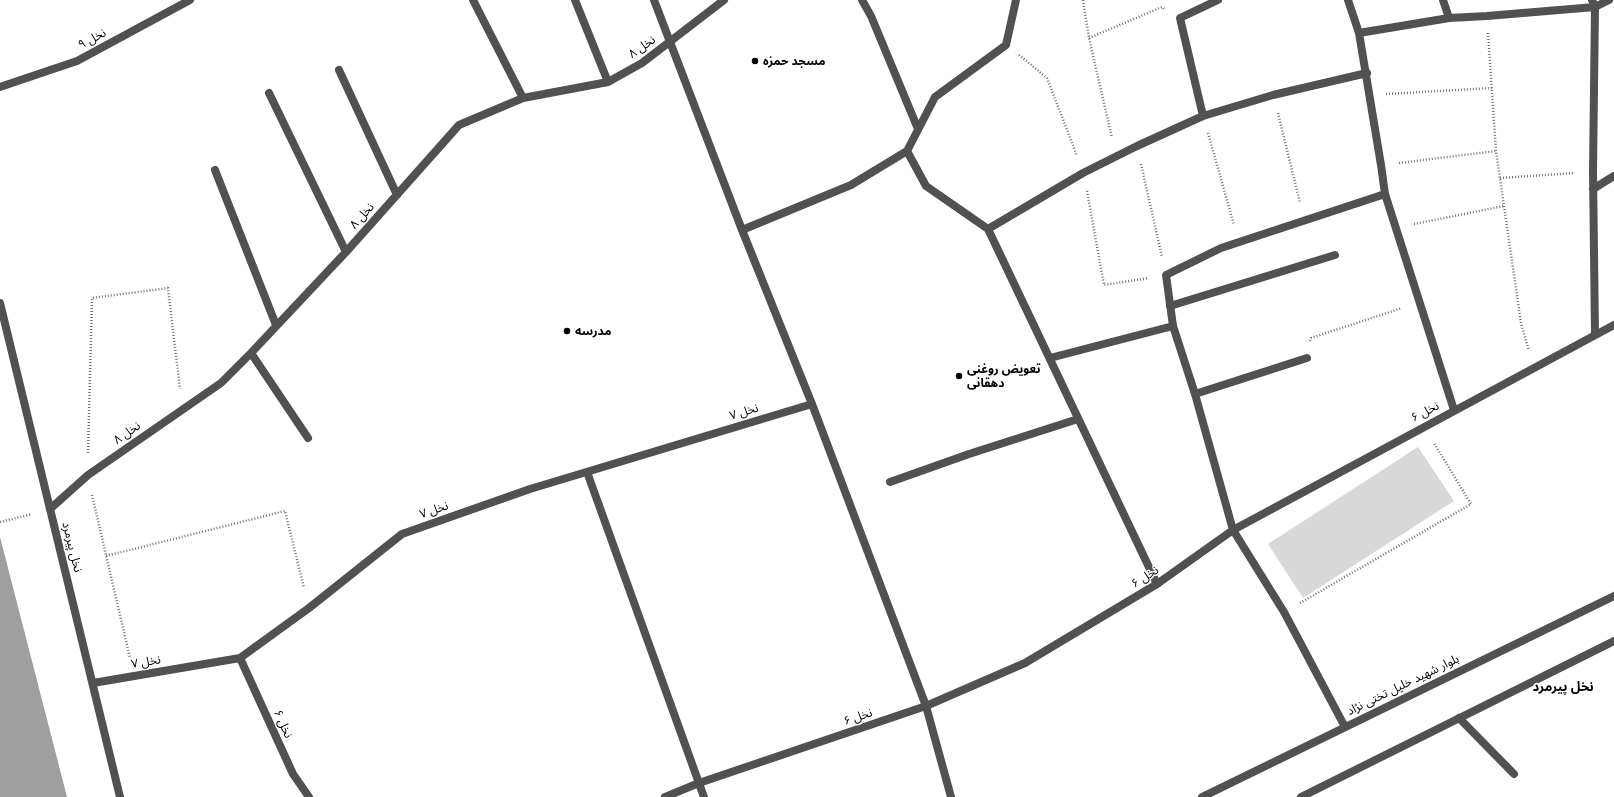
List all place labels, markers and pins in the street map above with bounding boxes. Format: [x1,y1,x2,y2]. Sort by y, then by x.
place label: مسجد حمزه [763,54,825,68]
marker: مسجد حمزه [750,56,760,66]
place label: مدرسه [575,324,611,338]
marker: مدرسه [562,326,572,336]
place label: تعویض روغنی دهقانی [967,362,1040,390]
marker: تعویض روغنی دهقانی [954,371,964,381]

